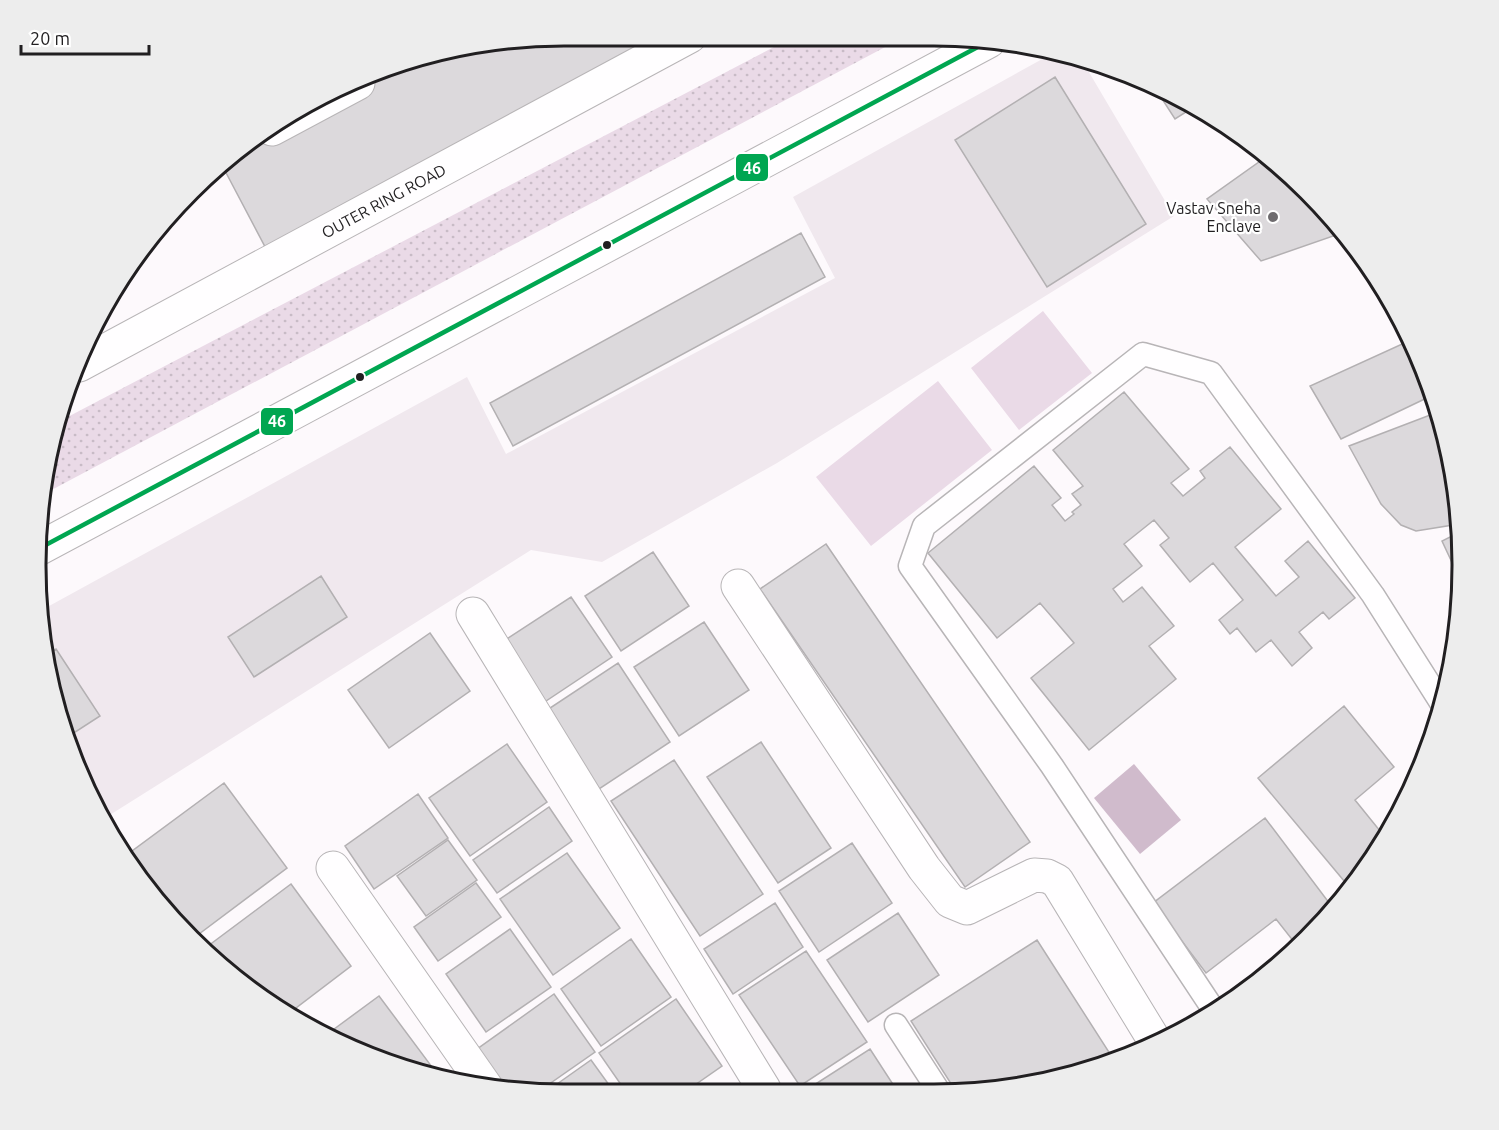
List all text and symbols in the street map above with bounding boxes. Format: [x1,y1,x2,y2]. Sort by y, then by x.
scale bar [21,18,148,56]
text: 20 m [30,28,70,48]
line badge: 46 [735,153,769,182]
text: 46 [743,159,761,177]
street label: OUTER RING ROAD [318,160,449,242]
place label: Vastav Sneha Enclave [1166,199,1261,235]
marker: Vastav Sneha Enclave [1266,210,1280,224]
unlabelled marker [601,239,613,251]
unlabelled marker [354,371,366,383]
line badge: 46 [260,407,294,436]
text: 46 [268,412,286,430]

